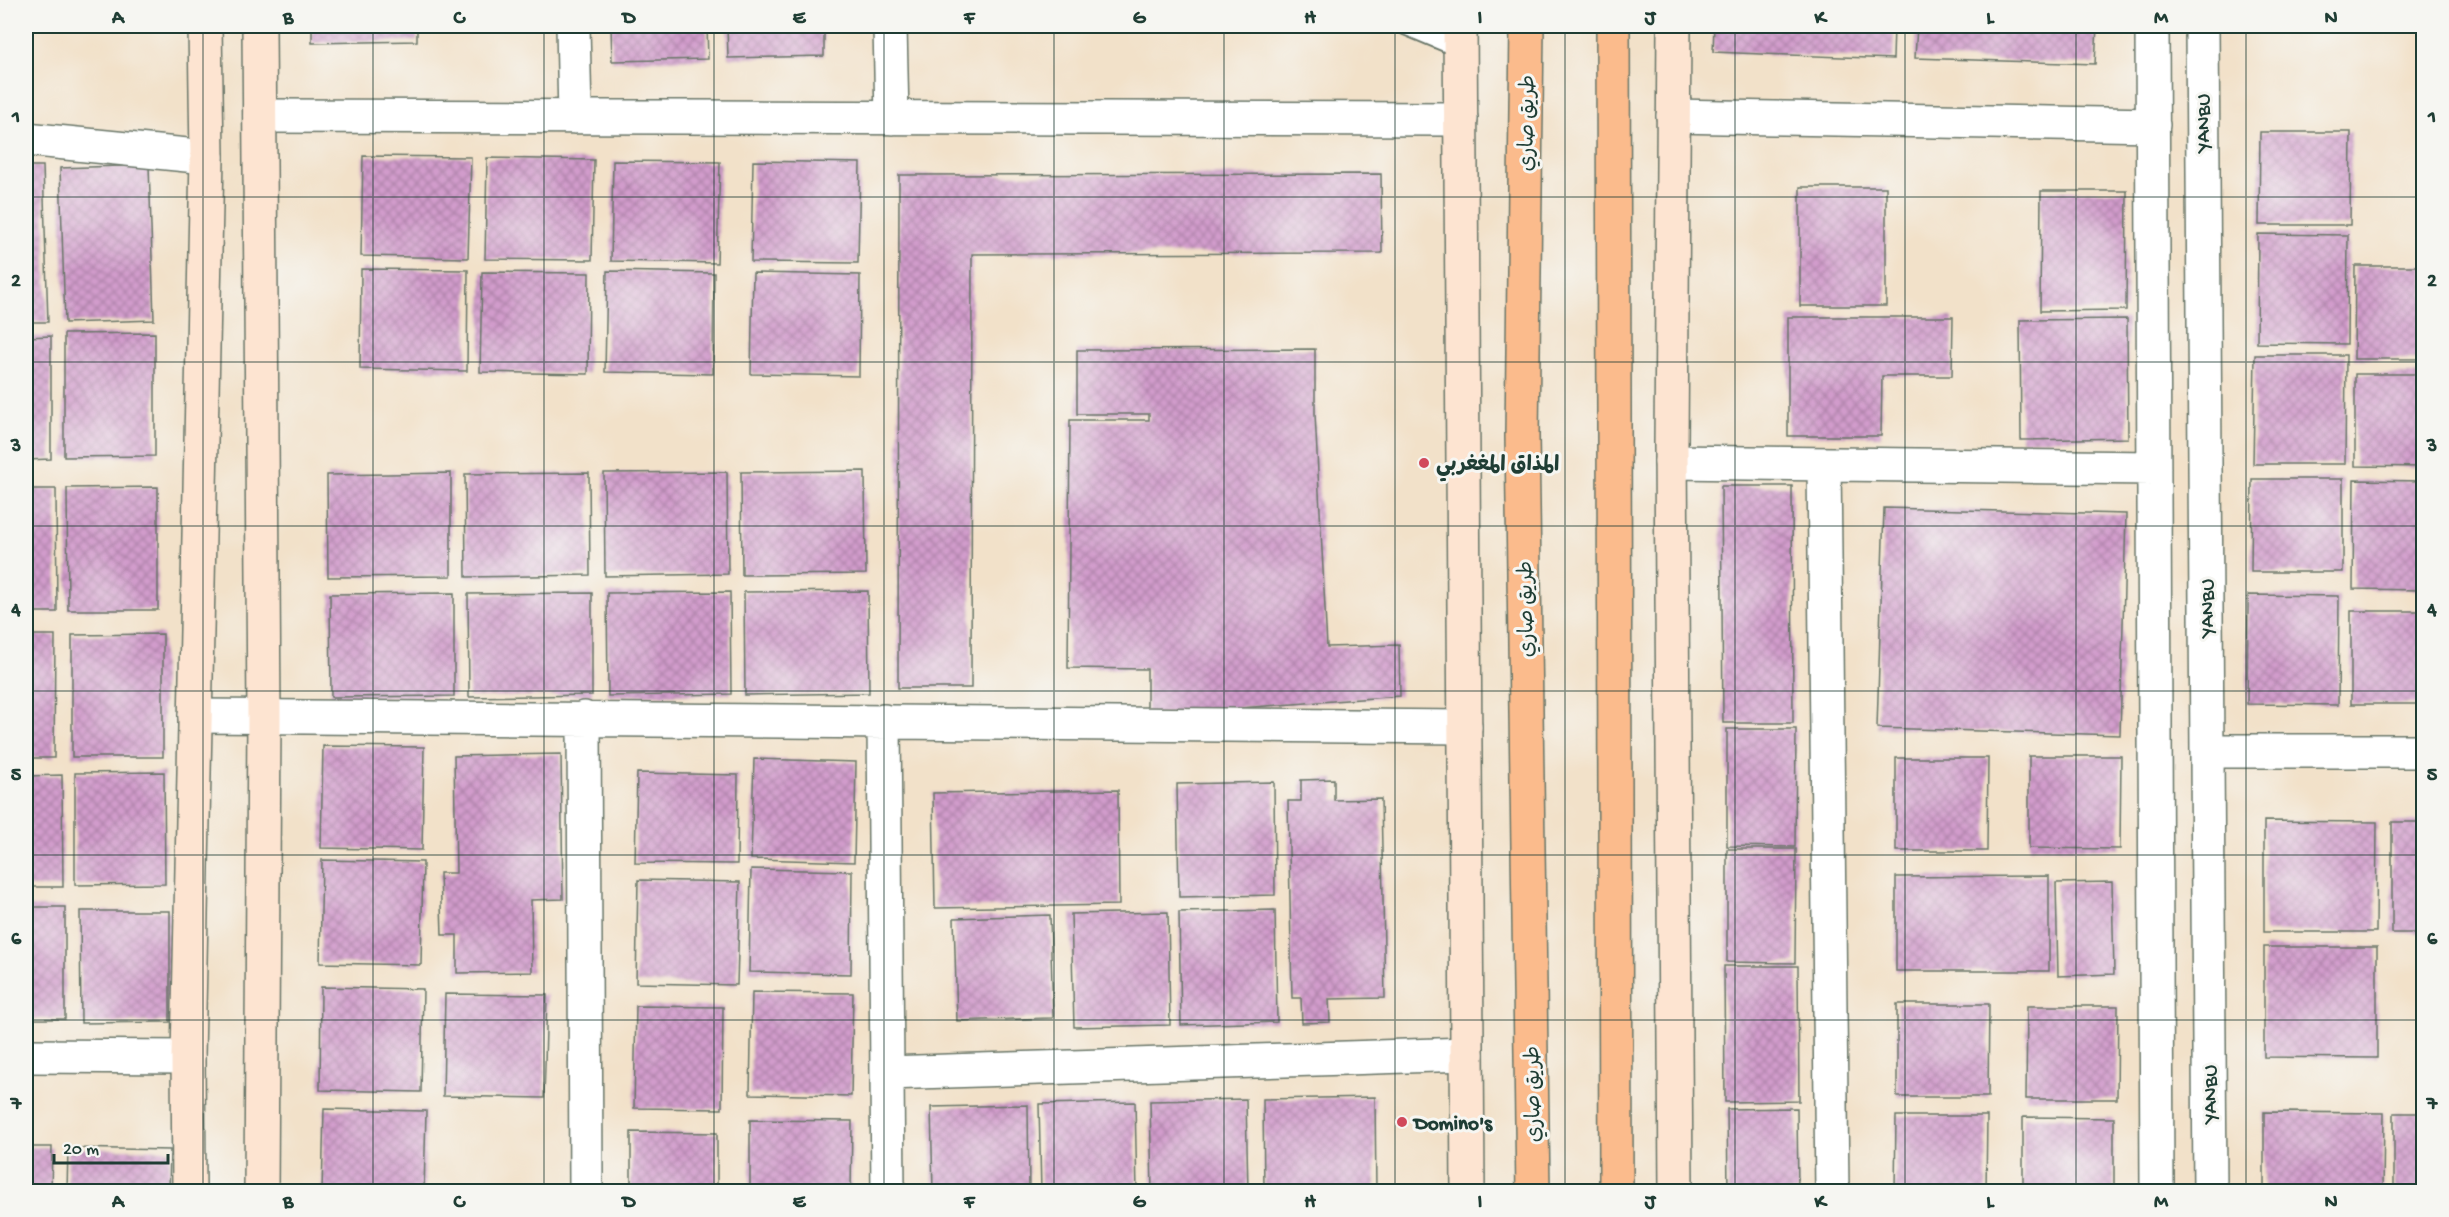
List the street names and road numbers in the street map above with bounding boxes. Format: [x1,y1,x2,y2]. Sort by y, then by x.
street label: طريق صاري [1516,75,1543,172]
street label: YANBU [2193,94,2218,154]
street label: طريق صاري [1515,560,1542,657]
street label: YANBU [2197,579,2222,639]
street label: طريق صاري [1522,1045,1549,1142]
street label: YANBU [2200,1065,2225,1125]

